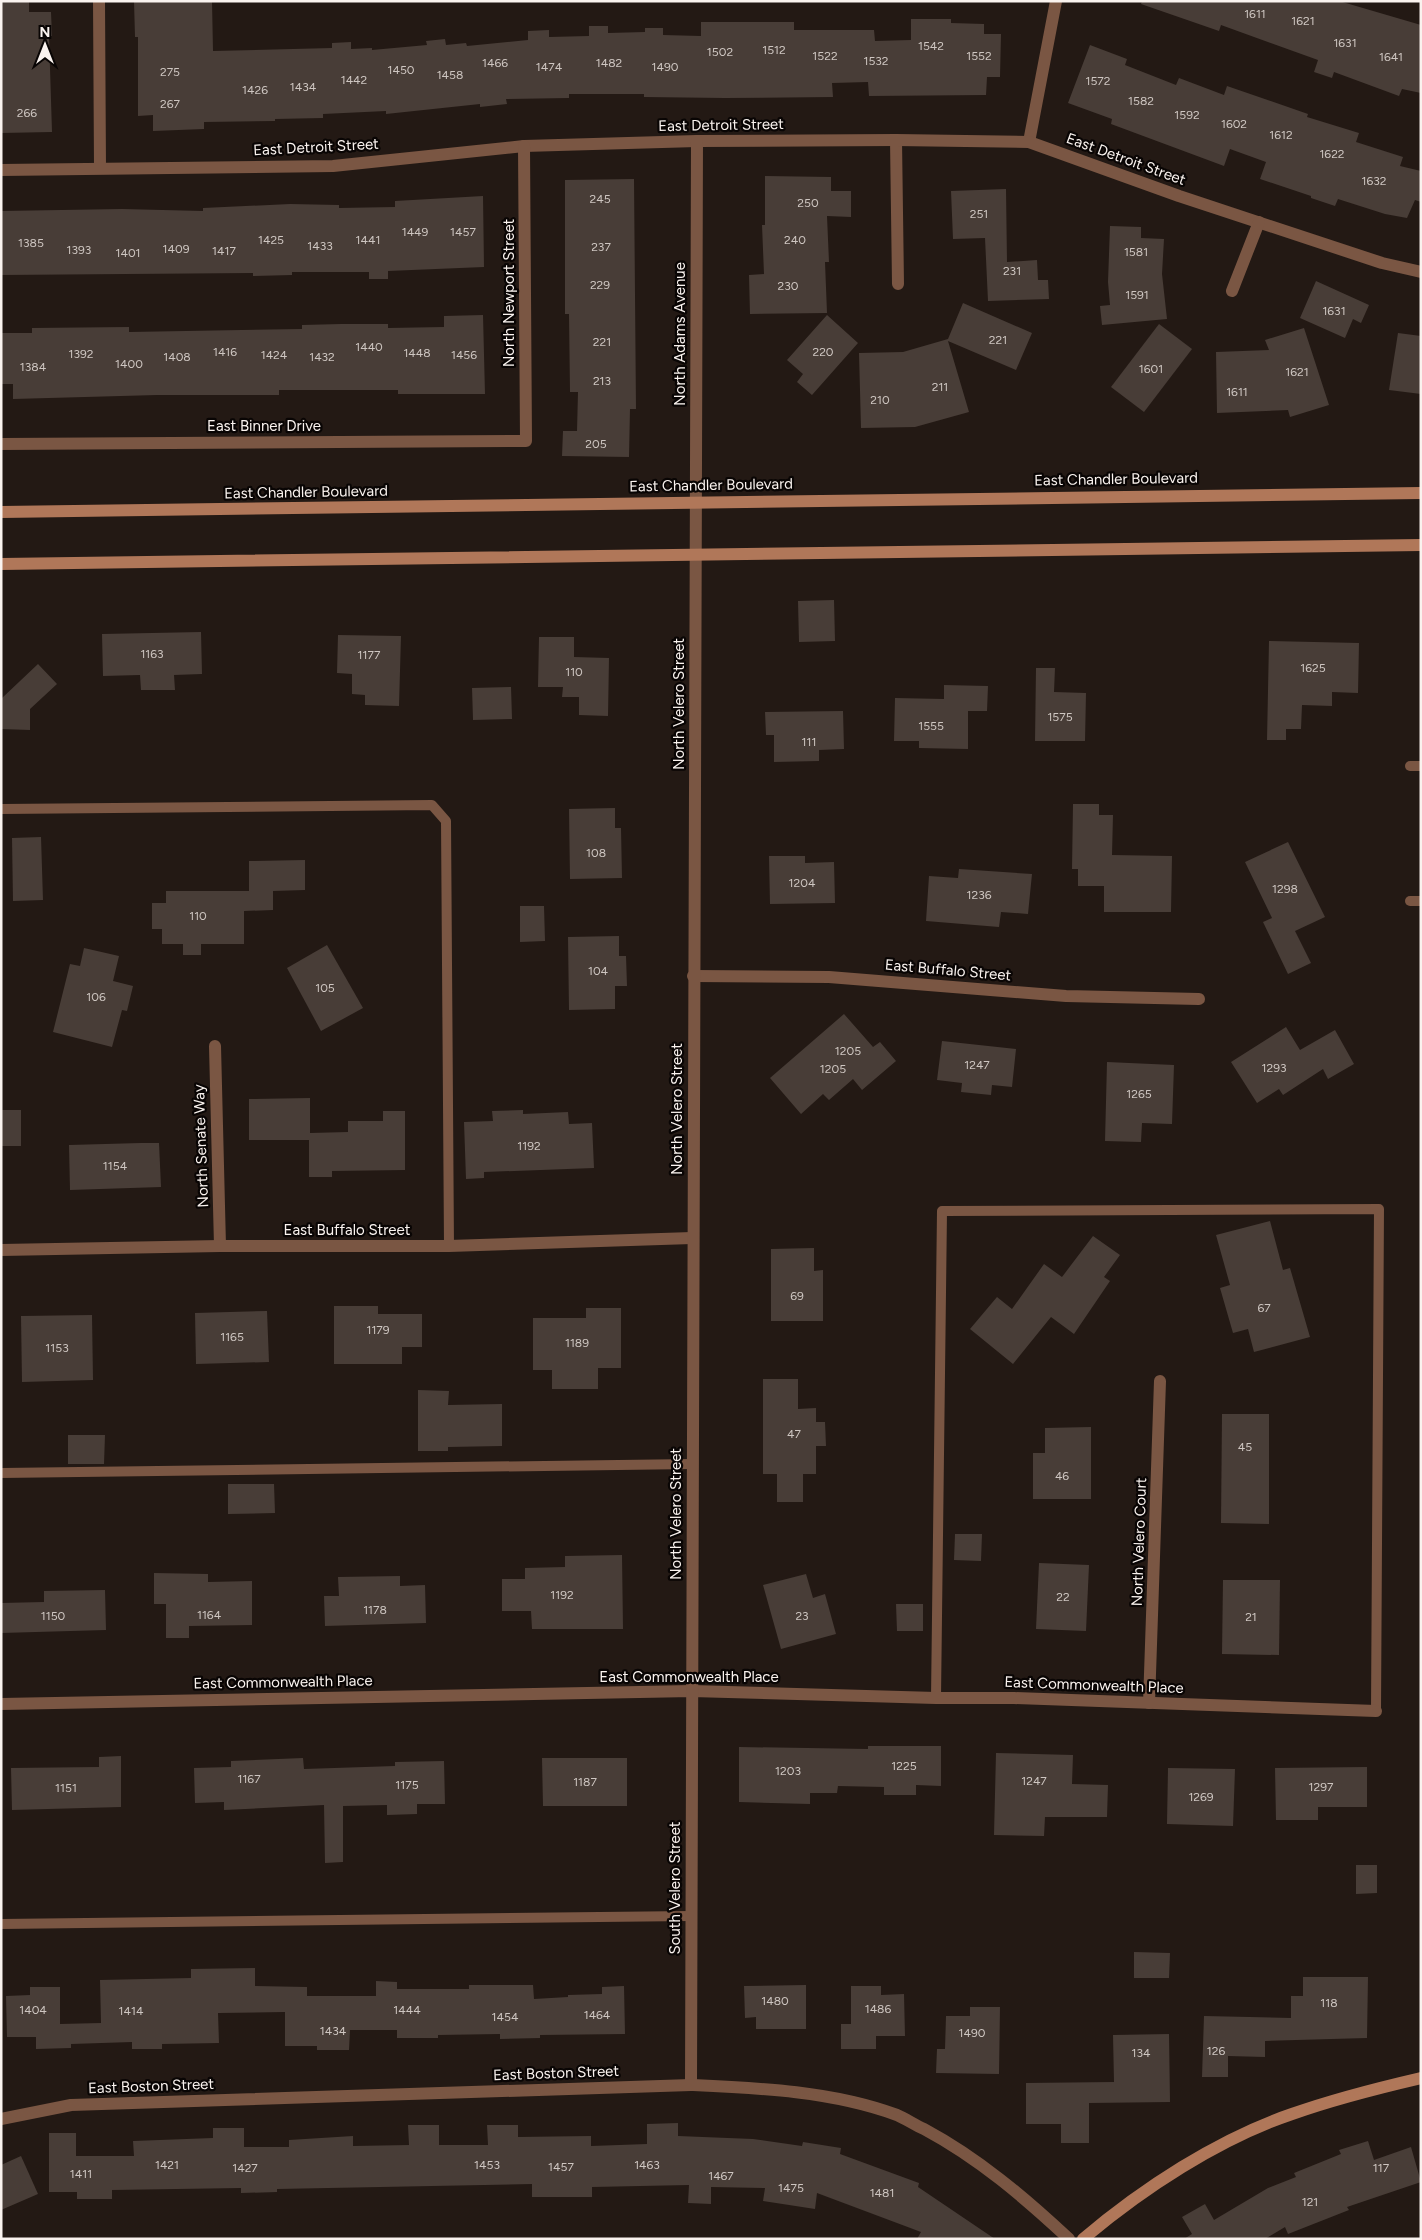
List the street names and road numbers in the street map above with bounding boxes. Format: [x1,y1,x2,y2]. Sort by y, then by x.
street label: East Detroit Street [658,115,784,135]
street label: East Detroit Street [1064,129,1188,189]
street label: East Detroit Street [253,135,380,159]
street label: North Newport Street [500,218,518,367]
street label: North Adams Avenue [671,262,689,406]
street label: East Binner Drive [207,417,321,435]
street label: East Chandler Boulevard [1034,469,1198,489]
street label: East Chandler Boulevard [629,475,793,495]
street label: East Chandler Boulevard [224,482,388,502]
street label: North Velero Street [670,638,688,770]
street label: East Buffalo Street [884,956,1012,985]
street label: North Velero Street [668,1043,686,1175]
street label: North Senate Way [190,1084,212,1208]
street label: East Buffalo Street [284,1221,411,1239]
street label: North Velero Street [667,1448,685,1580]
street label: North Velero Court [1128,1477,1150,1607]
street label: East Commonwealth Place [599,1668,779,1686]
street label: East Commonwealth Place [193,1671,373,1693]
street label: East Commonwealth Place [1004,1673,1184,1697]
street label: South Velero Street [666,1821,684,1954]
street label: East Boston Street [493,2062,620,2084]
street label: East Boston Street [88,2075,215,2097]

